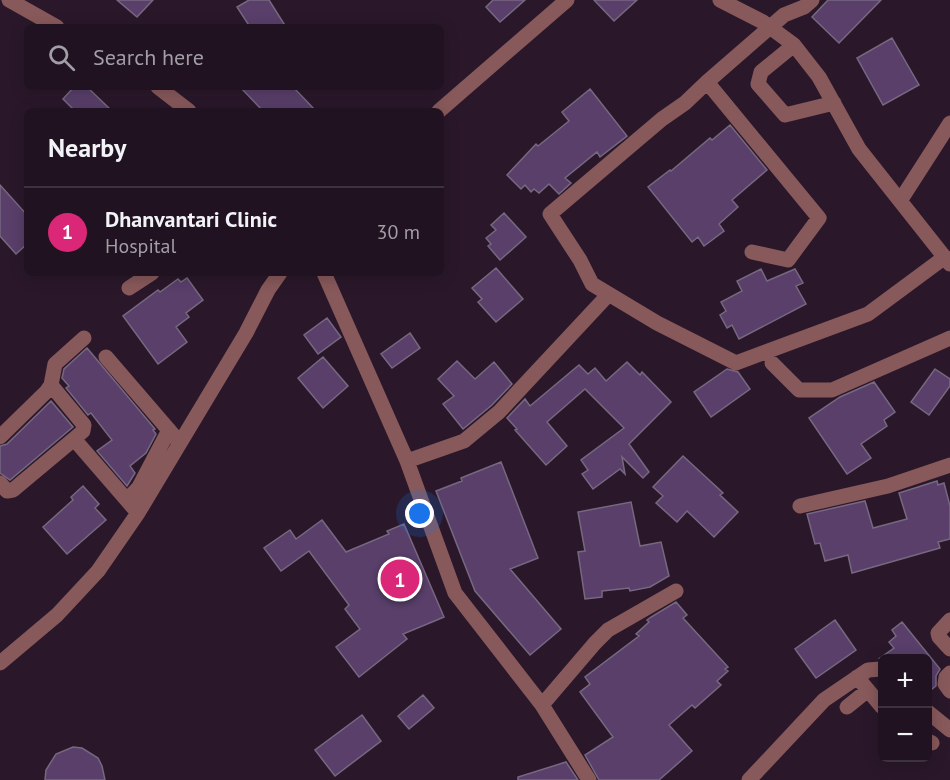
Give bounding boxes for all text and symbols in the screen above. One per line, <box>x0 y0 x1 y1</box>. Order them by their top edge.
search box <box>24 24 444 90</box>
icon: search <box>45 41 78 74</box>
text: Search here <box>93 43 204 71</box>
text: Nearby <box>48 131 126 164</box>
text: Dhanvantari Clinic <box>105 205 277 233</box>
text: 1 <box>62 219 73 245</box>
text: 30 m <box>377 219 420 245</box>
text: Hospital <box>105 233 176 259</box>
your location <box>405 499 434 528</box>
pin: 1 <box>380 556 420 602</box>
map controls <box>878 654 932 762</box>
button: + <box>878 654 932 708</box>
button: − <box>878 708 932 762</box>

